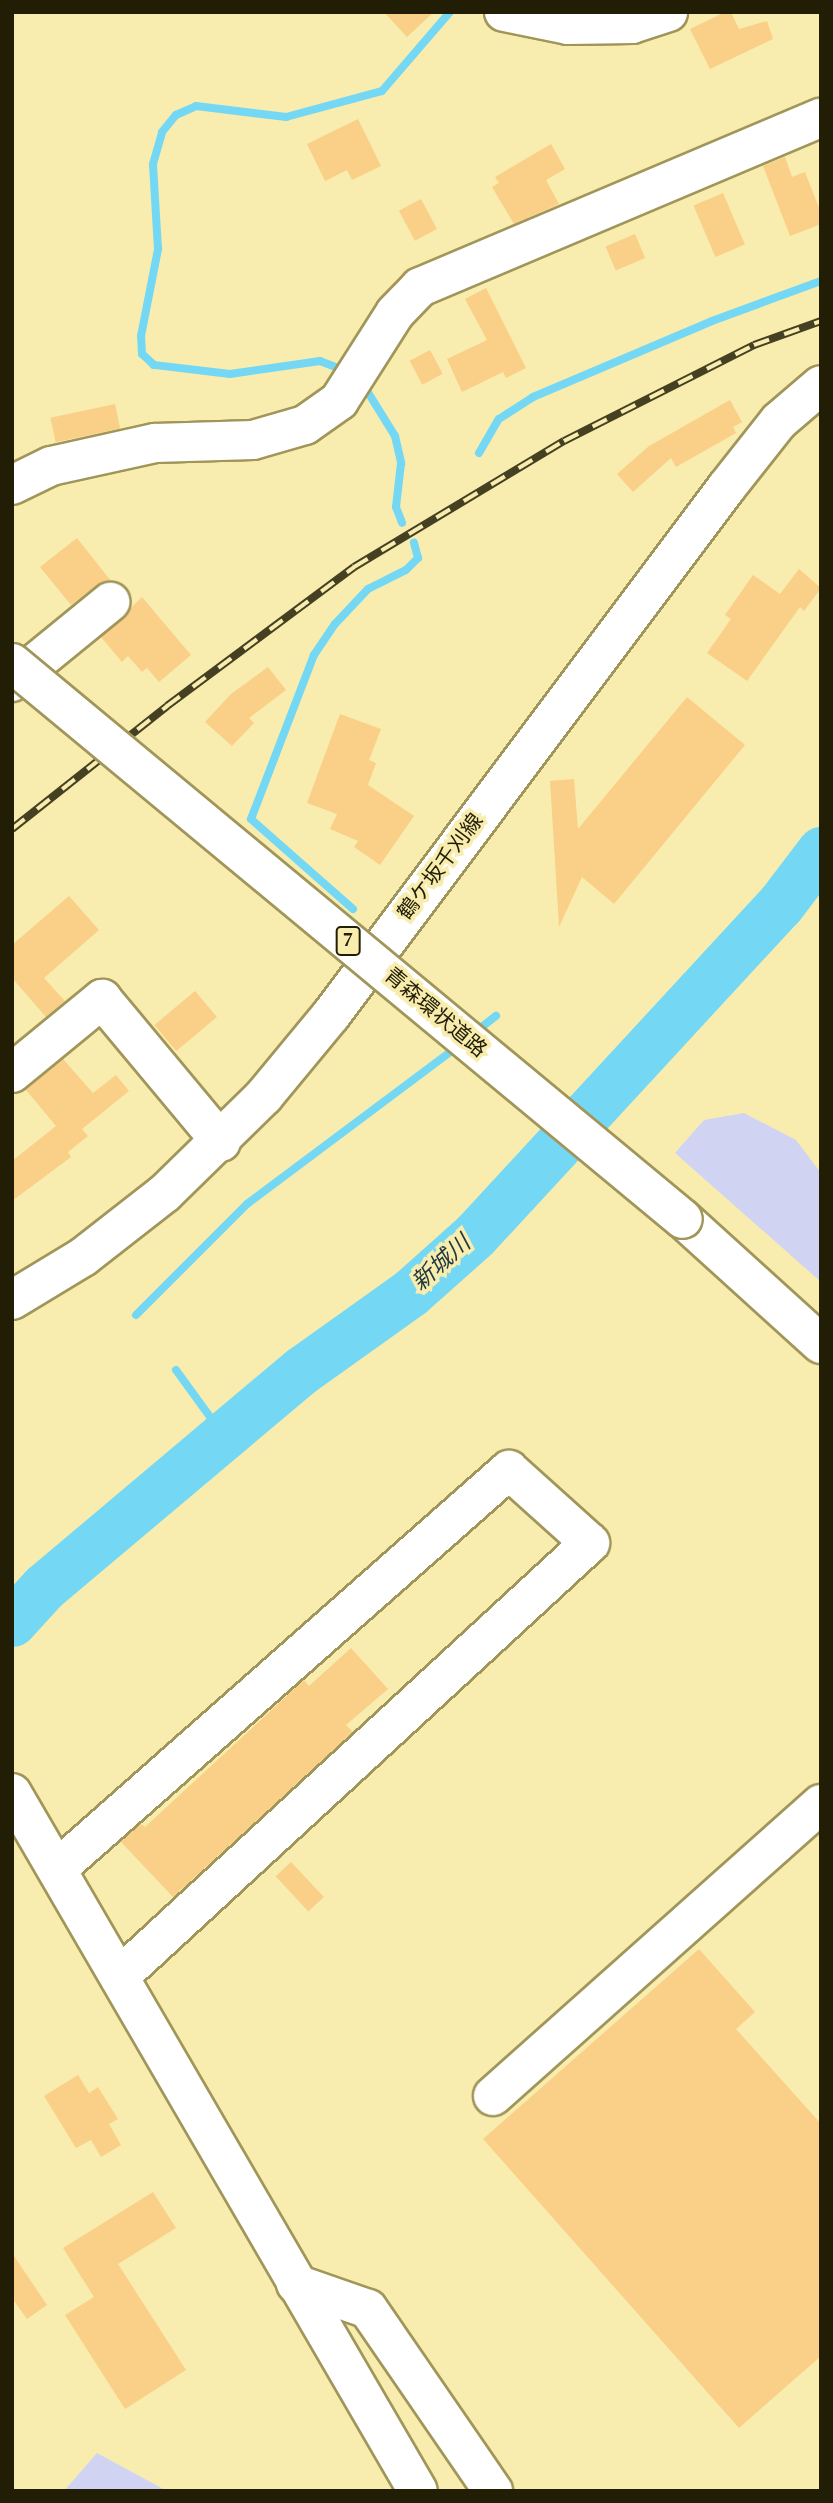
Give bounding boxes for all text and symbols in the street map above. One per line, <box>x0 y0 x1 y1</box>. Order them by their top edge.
street label: 鶴ケ坂千刈線 <box>393 809 489 925</box>
road number: 7 <box>334 925 362 956</box>
street label: 青森環状道路 <box>379 963 491 1063</box>
water label: 新城川 <box>407 1231 477 1297</box>

